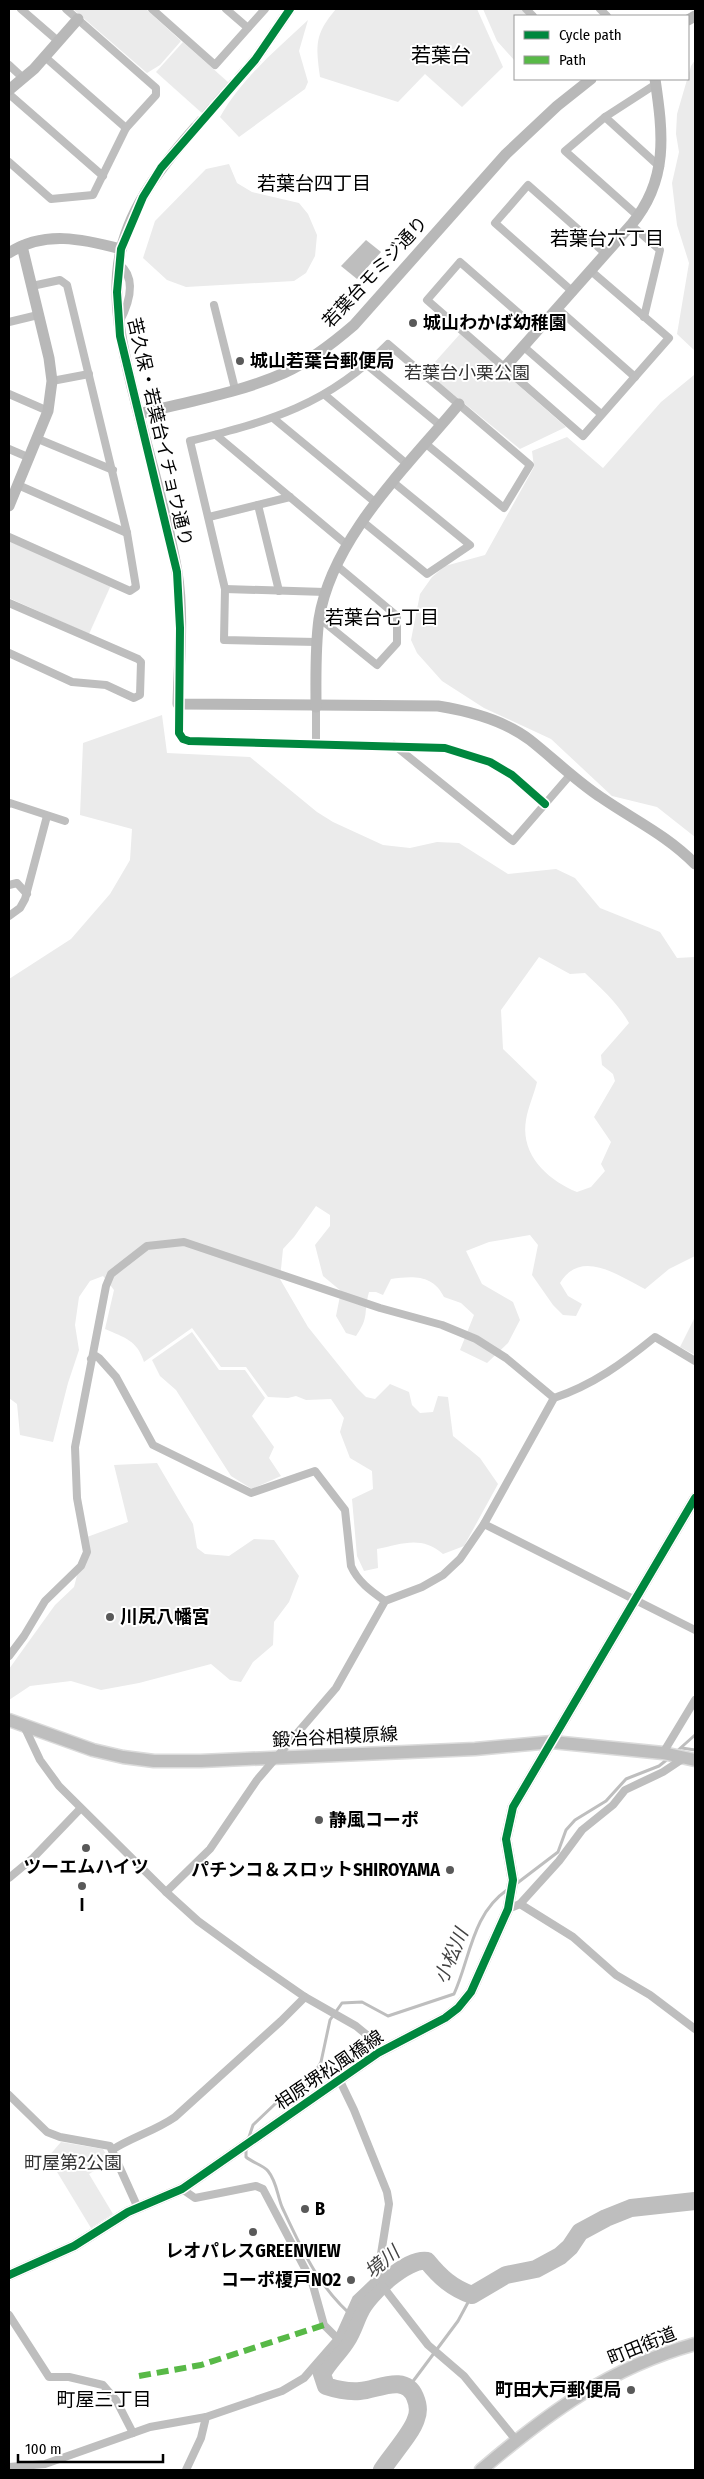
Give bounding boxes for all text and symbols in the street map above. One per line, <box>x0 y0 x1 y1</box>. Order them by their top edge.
legend <box>514 15 689 80</box>
text: Cycle path <box>559 26 622 44</box>
district label: 若葉台 <box>411 43 471 67</box>
text: Path <box>559 51 586 69</box>
district label: 若葉台四丁目 <box>257 172 371 195</box>
street label: 若葉台モミジ通り <box>318 212 432 332</box>
district label: 若葉台六丁目 <box>550 227 664 250</box>
place label: 城山わかば幼稚園 <box>423 312 567 334</box>
street label: 苦久保・若葉台イチョウ通り <box>123 316 197 548</box>
marker: 城山わかば幼稚園 <box>407 317 419 329</box>
place label: 城山若葉台郵便局 <box>250 350 394 372</box>
marker: 城山若葉台郵便局 <box>234 355 246 367</box>
park label: 若葉台小栗公園 <box>404 362 530 384</box>
district label: 若葉台七丁目 <box>325 606 439 629</box>
place label: 川尻八幡宮 <box>120 1606 210 1628</box>
marker: 川尻八幡宮 <box>104 1611 116 1623</box>
street label: 鍛冶谷相模原線 <box>272 1723 398 1751</box>
place label: 静風コーポ <box>329 1809 419 1831</box>
marker: 静風コーポ <box>313 1814 325 1826</box>
marker: ツーエムハイツ <box>80 1842 92 1854</box>
place label: ツーエムハイツ <box>23 1856 149 1878</box>
place label: パチンコ＆スロットSHIROYAMA <box>191 1859 440 1881</box>
marker: パチンコ＆スロットSHIROYAMA <box>444 1864 456 1876</box>
marker: Ⅰ <box>76 1880 88 1892</box>
place label: Ⅰ <box>73 1894 91 1916</box>
water label: 小松川 <box>429 1923 474 1987</box>
street label: 相原堺松風橋線 <box>271 2026 387 2114</box>
park label: 町屋第2公園 <box>24 2152 122 2174</box>
place label: B <box>315 2198 325 2220</box>
marker: B <box>299 2203 311 2215</box>
marker: レオパレスGREENVIEW <box>247 2226 259 2238</box>
place label: レオパレスGREENVIEW <box>165 2240 341 2262</box>
water label: 境川 <box>360 2240 405 2283</box>
place label: コーポ榎戸NO2 <box>221 2269 341 2291</box>
marker: コーポ榎戸NO2 <box>345 2274 357 2286</box>
street label: 町田街道 <box>605 2322 679 2370</box>
place label: 町田大戸郵便局 <box>495 2379 621 2401</box>
marker: 町田大戸郵便局 <box>625 2384 637 2396</box>
district label: 町屋三丁目 <box>56 2388 152 2411</box>
scale bar <box>18 2432 162 2464</box>
text: 100 m <box>25 2440 62 2458</box>

